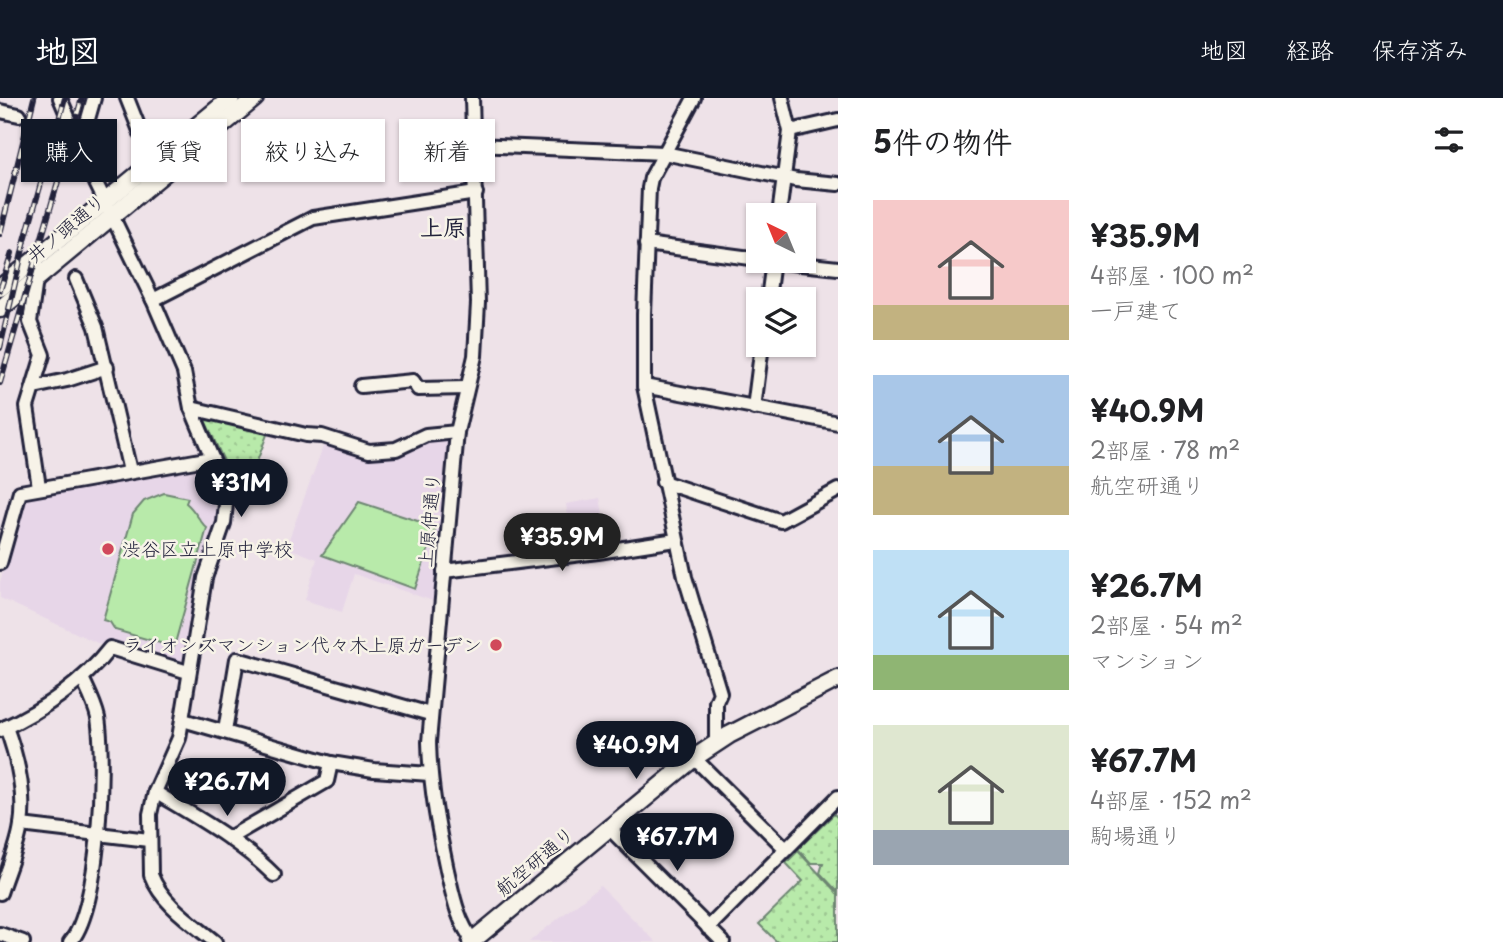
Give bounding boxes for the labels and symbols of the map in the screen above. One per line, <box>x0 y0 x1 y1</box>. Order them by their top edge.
street label: 井ノ頭通り <box>20 186 111 268</box>
north arrow <box>746 203 816 273</box>
district label: 上原 <box>420 209 466 244</box>
pin: ¥31M <box>200 460 282 519</box>
street label: 上原仲通り <box>410 471 446 568</box>
pin: ¥35.9M <box>505 514 619 573</box>
place label: 渋谷区立上原中学校 <box>122 534 293 562</box>
marker: 渋谷区立上原中学校 <box>100 541 116 557</box>
place label: ライオンズマンション代々木上原ガーデン <box>123 630 482 658</box>
marker: ライオンズマンション代々木上原ガーデン <box>488 637 504 653</box>
pin: ¥40.9M <box>579 722 693 781</box>
pin: ¥26.7M <box>170 758 284 818</box>
pin: ¥67.7M <box>620 814 734 873</box>
street label: 航空研通り <box>489 819 580 901</box>

